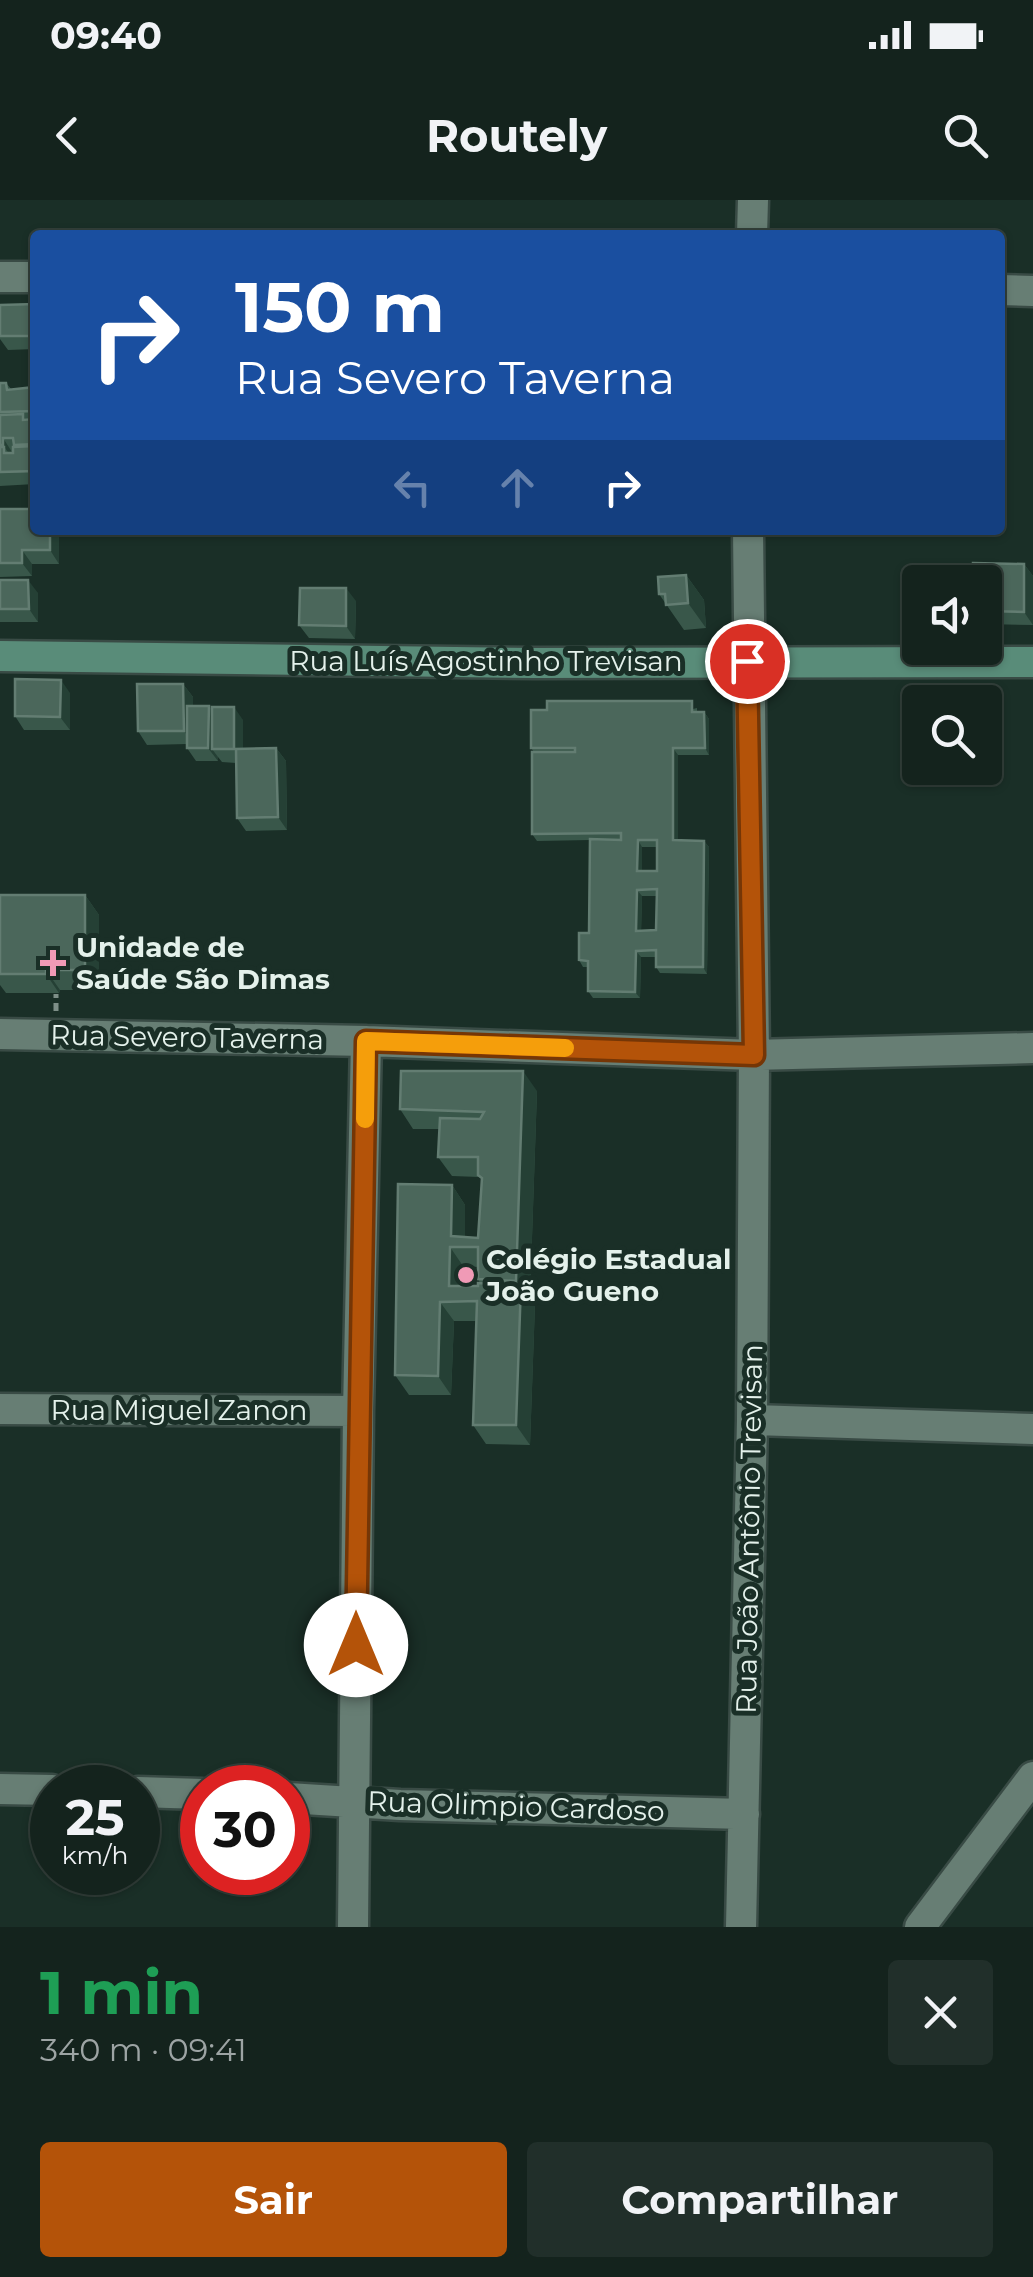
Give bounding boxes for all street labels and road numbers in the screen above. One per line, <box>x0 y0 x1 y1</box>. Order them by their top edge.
street label: Rua Luís Agostinho Trevisan <box>289 644 683 678</box>
street label: Rua Severo Taverna <box>50 1018 324 1056</box>
street label: Rua João Antônio Trevisan <box>729 1344 769 1714</box>
street label: Rua Miguel Zanon <box>50 1393 308 1427</box>
street label: Rua Olimpio Cardoso <box>367 1784 665 1828</box>

